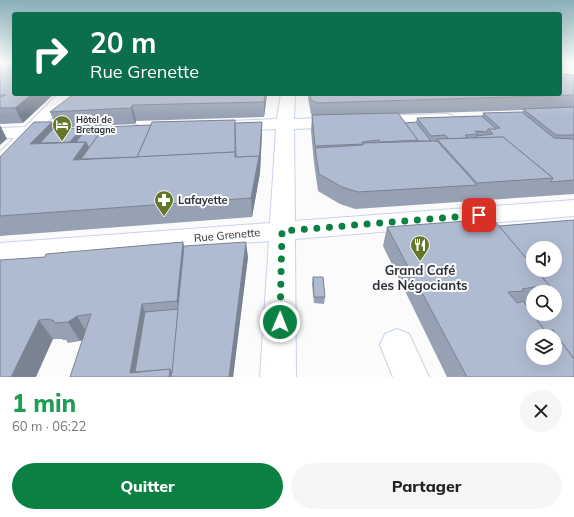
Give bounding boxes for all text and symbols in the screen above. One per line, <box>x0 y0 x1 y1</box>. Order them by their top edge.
text: 20 m <box>90 25 156 60</box>
icon: right <box>24 28 76 80</box>
text: Rue Grenette <box>90 60 199 83</box>
hotel icon: Hôtel de Bretagne <box>51 114 73 142</box>
place label: Hôtel de Bretagne <box>76 114 116 135</box>
pharmacy icon: Lafayette <box>153 189 175 217</box>
place label: Lafayette <box>178 193 228 207</box>
pin <box>462 198 496 232</box>
icon: arrive <box>468 204 490 226</box>
street label: Rue Grenette <box>193 225 261 245</box>
restaurant icon: Grand Café des Négociants <box>409 234 431 262</box>
map controls <box>526 241 562 365</box>
button: sound <box>526 241 562 277</box>
place label: Grand Café des Négociants <box>372 262 468 293</box>
button: search <box>526 285 562 321</box>
position arrow <box>259 301 301 343</box>
button: layers <box>526 329 562 365</box>
text: 1 min <box>12 388 76 418</box>
button: close <box>520 390 562 432</box>
text: 60 m · 06:22 <box>12 418 86 434</box>
button: Quitter <box>12 463 283 509</box>
button: Partager <box>291 463 562 509</box>

